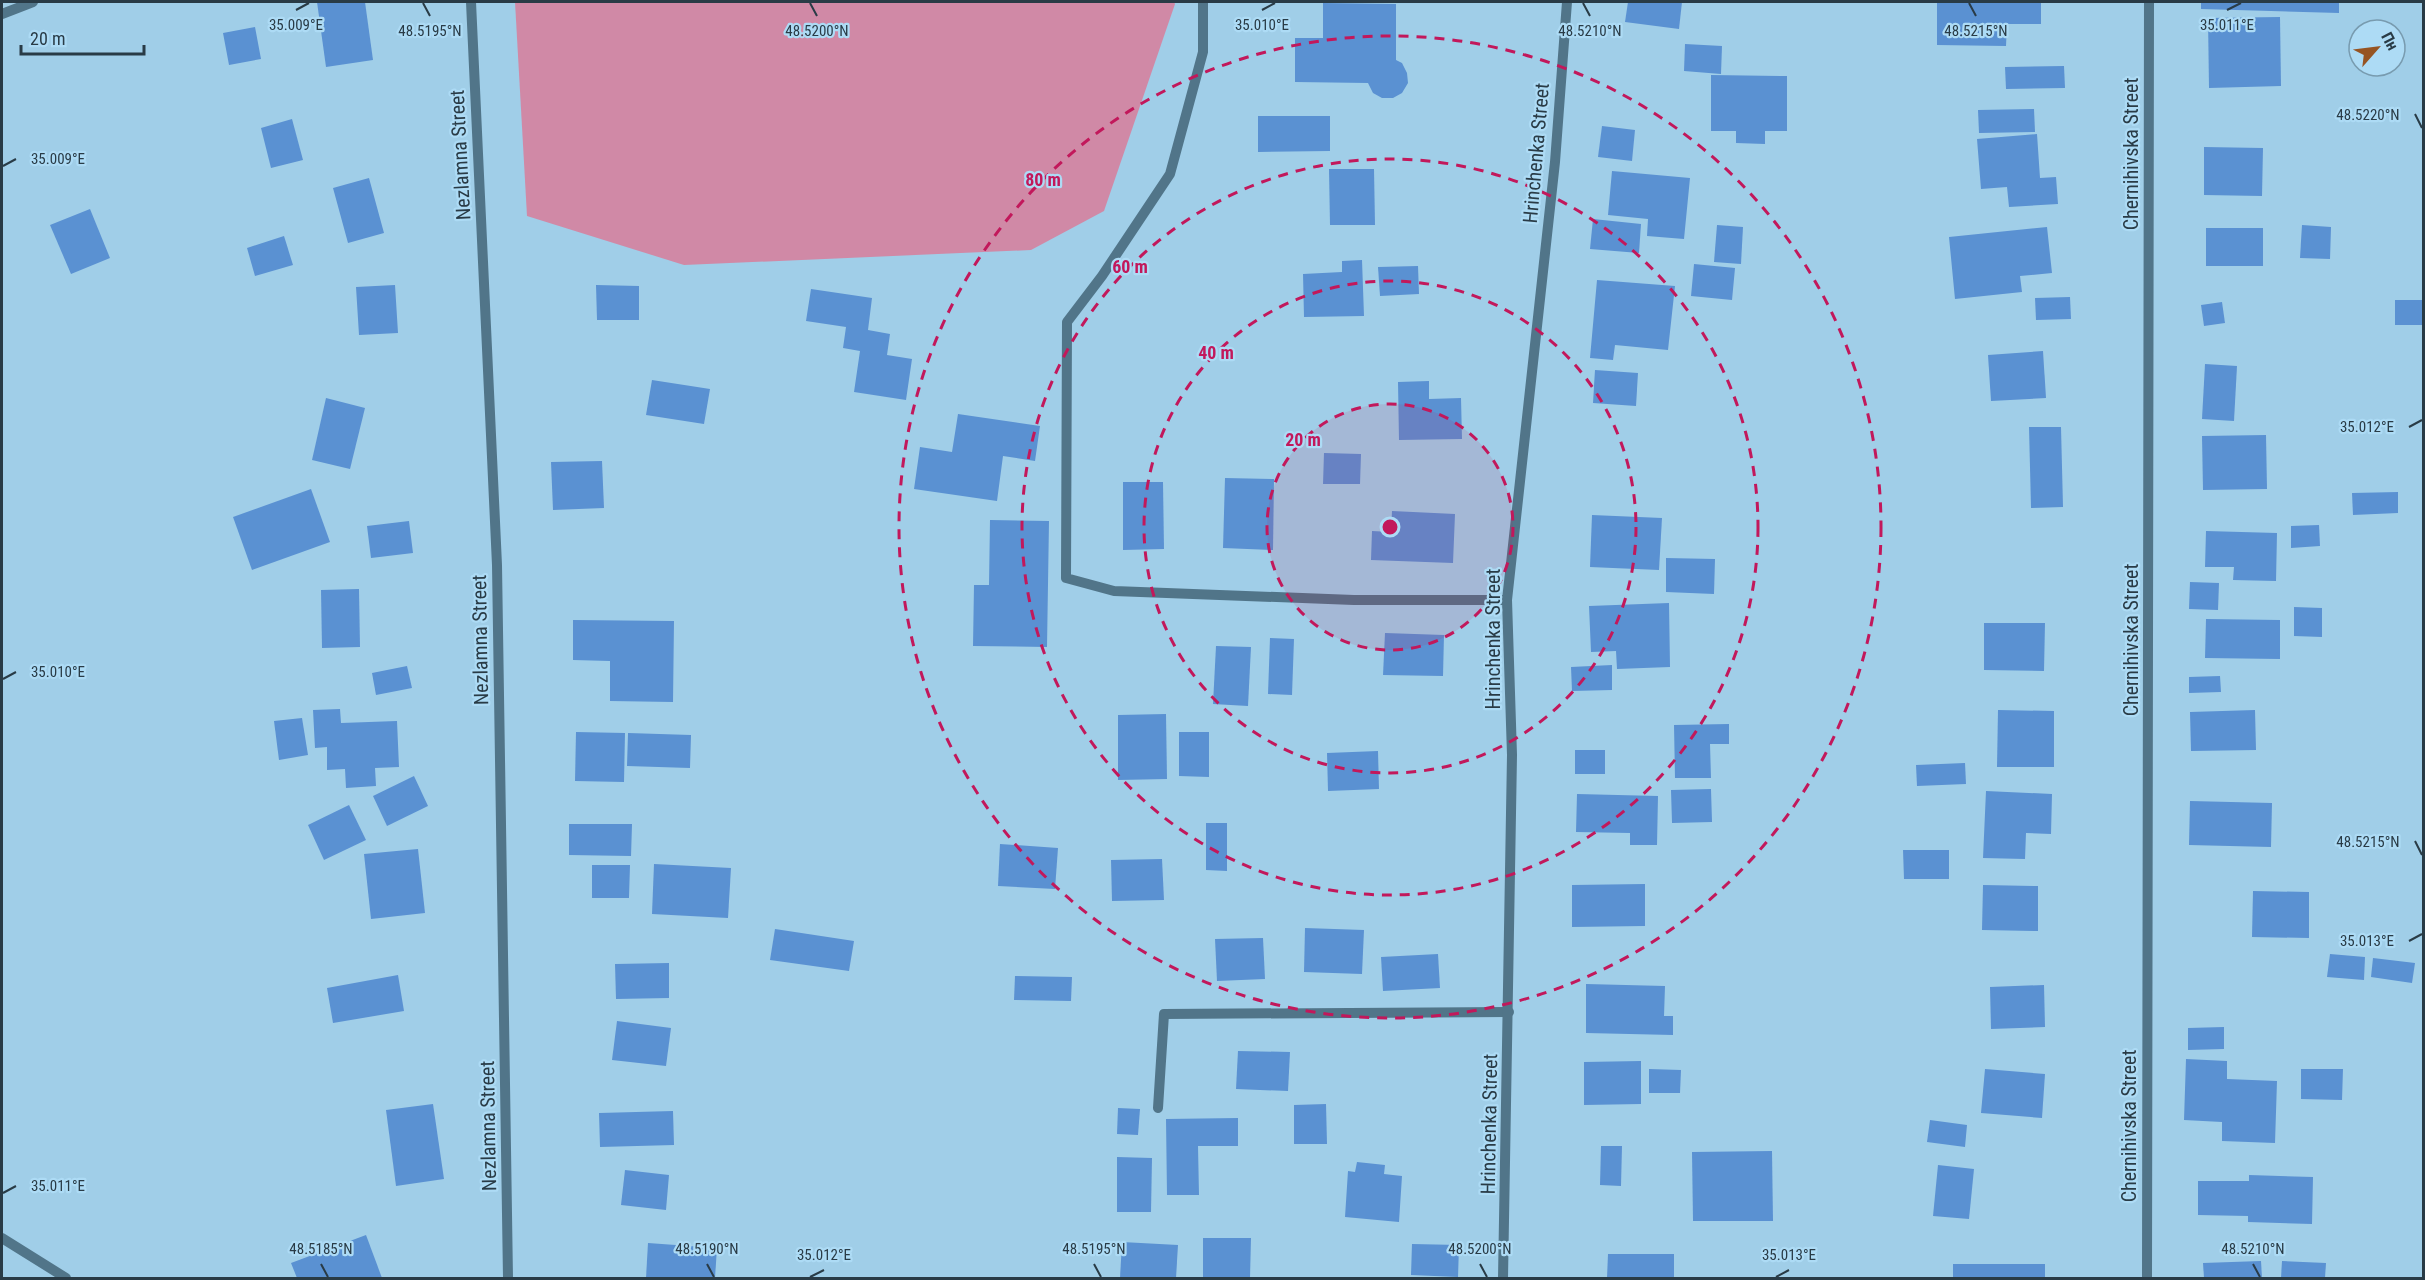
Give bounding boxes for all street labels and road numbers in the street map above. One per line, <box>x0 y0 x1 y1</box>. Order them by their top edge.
street label: Chernihivska Street <box>2119 78 2143 230</box>
street label: Hrinchenka Street <box>1518 82 1554 224</box>
street label: Nezlamna Street <box>445 89 475 221</box>
street label: Chernihivska Street <box>2119 564 2143 716</box>
street label: Hrinchenka Street <box>1481 569 1505 709</box>
street label: Nezlamna Street <box>467 574 493 705</box>
street label: Chernihivska Street <box>2117 1050 2141 1202</box>
street label: Hrinchenka Street <box>1476 1053 1502 1195</box>
street label: Nezlamna Street <box>475 1060 501 1191</box>

